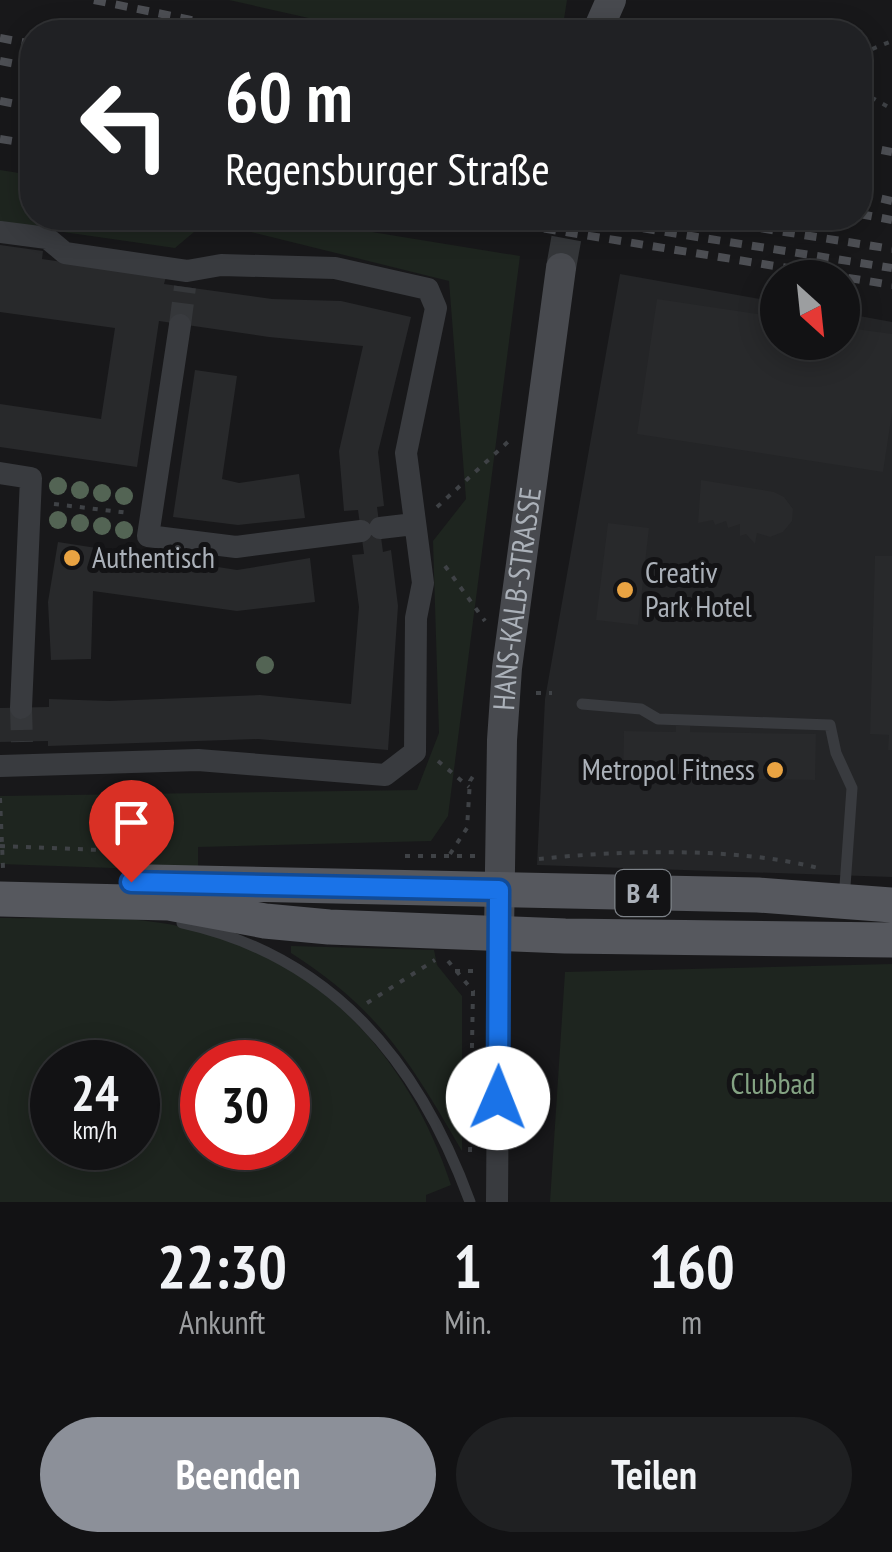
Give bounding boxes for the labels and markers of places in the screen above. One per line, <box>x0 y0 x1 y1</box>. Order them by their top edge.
place label: Authentisch <box>92 537 215 576</box>
marker: Authentisch <box>61 547 83 569</box>
place label: Creativ Park Hotel <box>645 552 752 625</box>
marker: Creativ Park Hotel <box>614 579 636 601</box>
place label: Metropol Fitness <box>582 749 755 788</box>
marker: Metropol Fitness <box>764 759 786 781</box>
pin <box>89 780 174 883</box>

